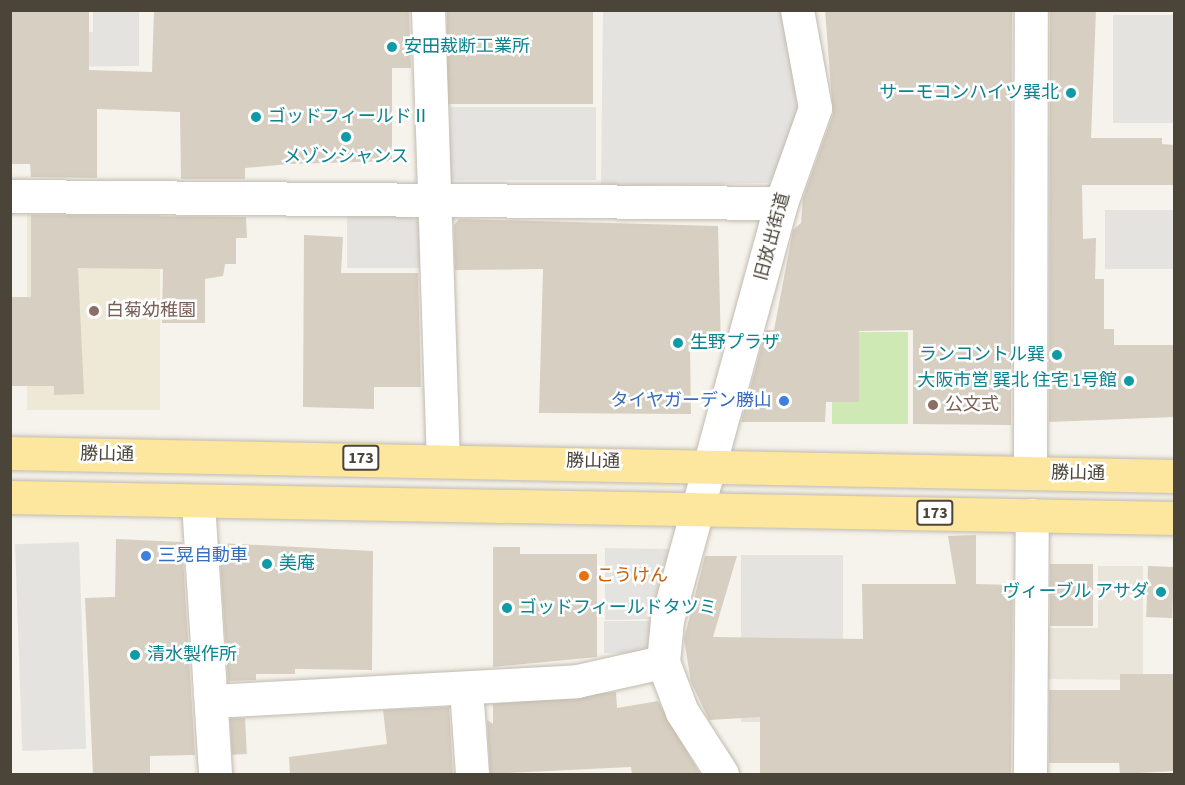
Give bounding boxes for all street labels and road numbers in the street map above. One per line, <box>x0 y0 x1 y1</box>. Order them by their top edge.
street label: 旧放出街道 <box>751 191 795 283</box>
street label: 勝山通 <box>80 444 134 466</box>
road number: 173 <box>342 445 380 471</box>
street label: 勝山通 <box>566 451 620 473</box>
street label: 勝山通 <box>1051 463 1105 485</box>
road number: 173 <box>916 500 954 526</box>

